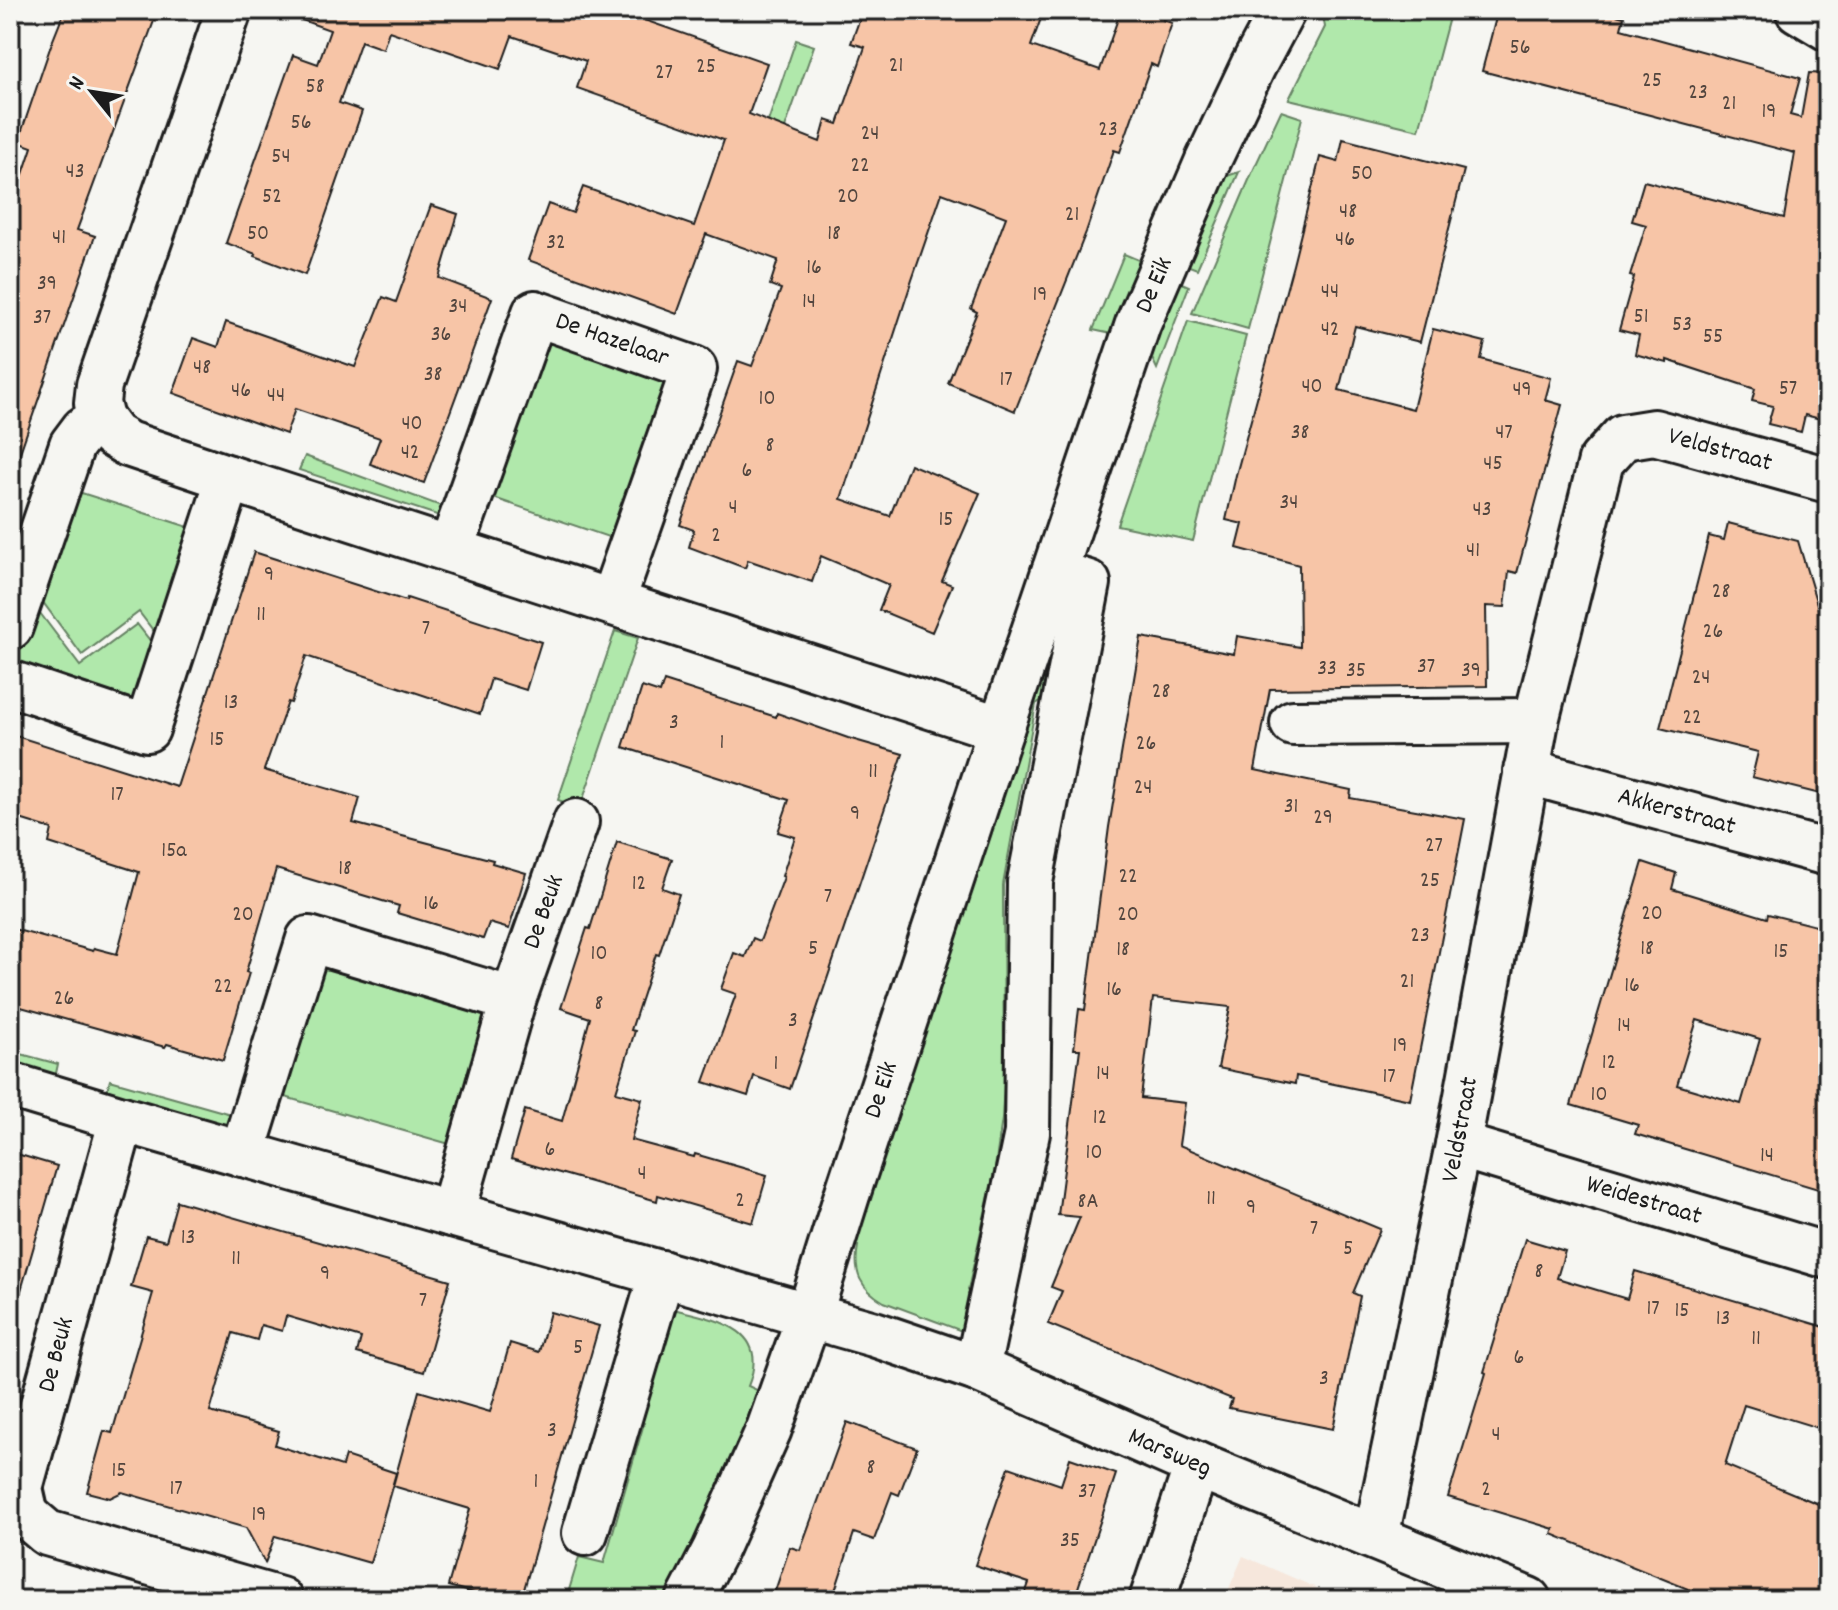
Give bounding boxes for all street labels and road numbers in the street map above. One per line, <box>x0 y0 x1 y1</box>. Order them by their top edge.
street label: De Eik <box>1126 251 1183 319</box>
street label: De Hazelaar <box>550 303 674 377</box>
street label: Veldstraat <box>1664 418 1777 482</box>
street label: Akkerstraat <box>1613 778 1740 846</box>
street label: De Beuk <box>514 870 574 954</box>
street label: De Eik <box>855 1057 908 1124</box>
street label: Veldstraat <box>1432 1074 1489 1186</box>
street label: Weidestraat <box>1581 1166 1707 1236</box>
street label: De Beuk <box>29 1313 85 1397</box>
street label: Marsweg <box>1122 1419 1217 1487</box>

